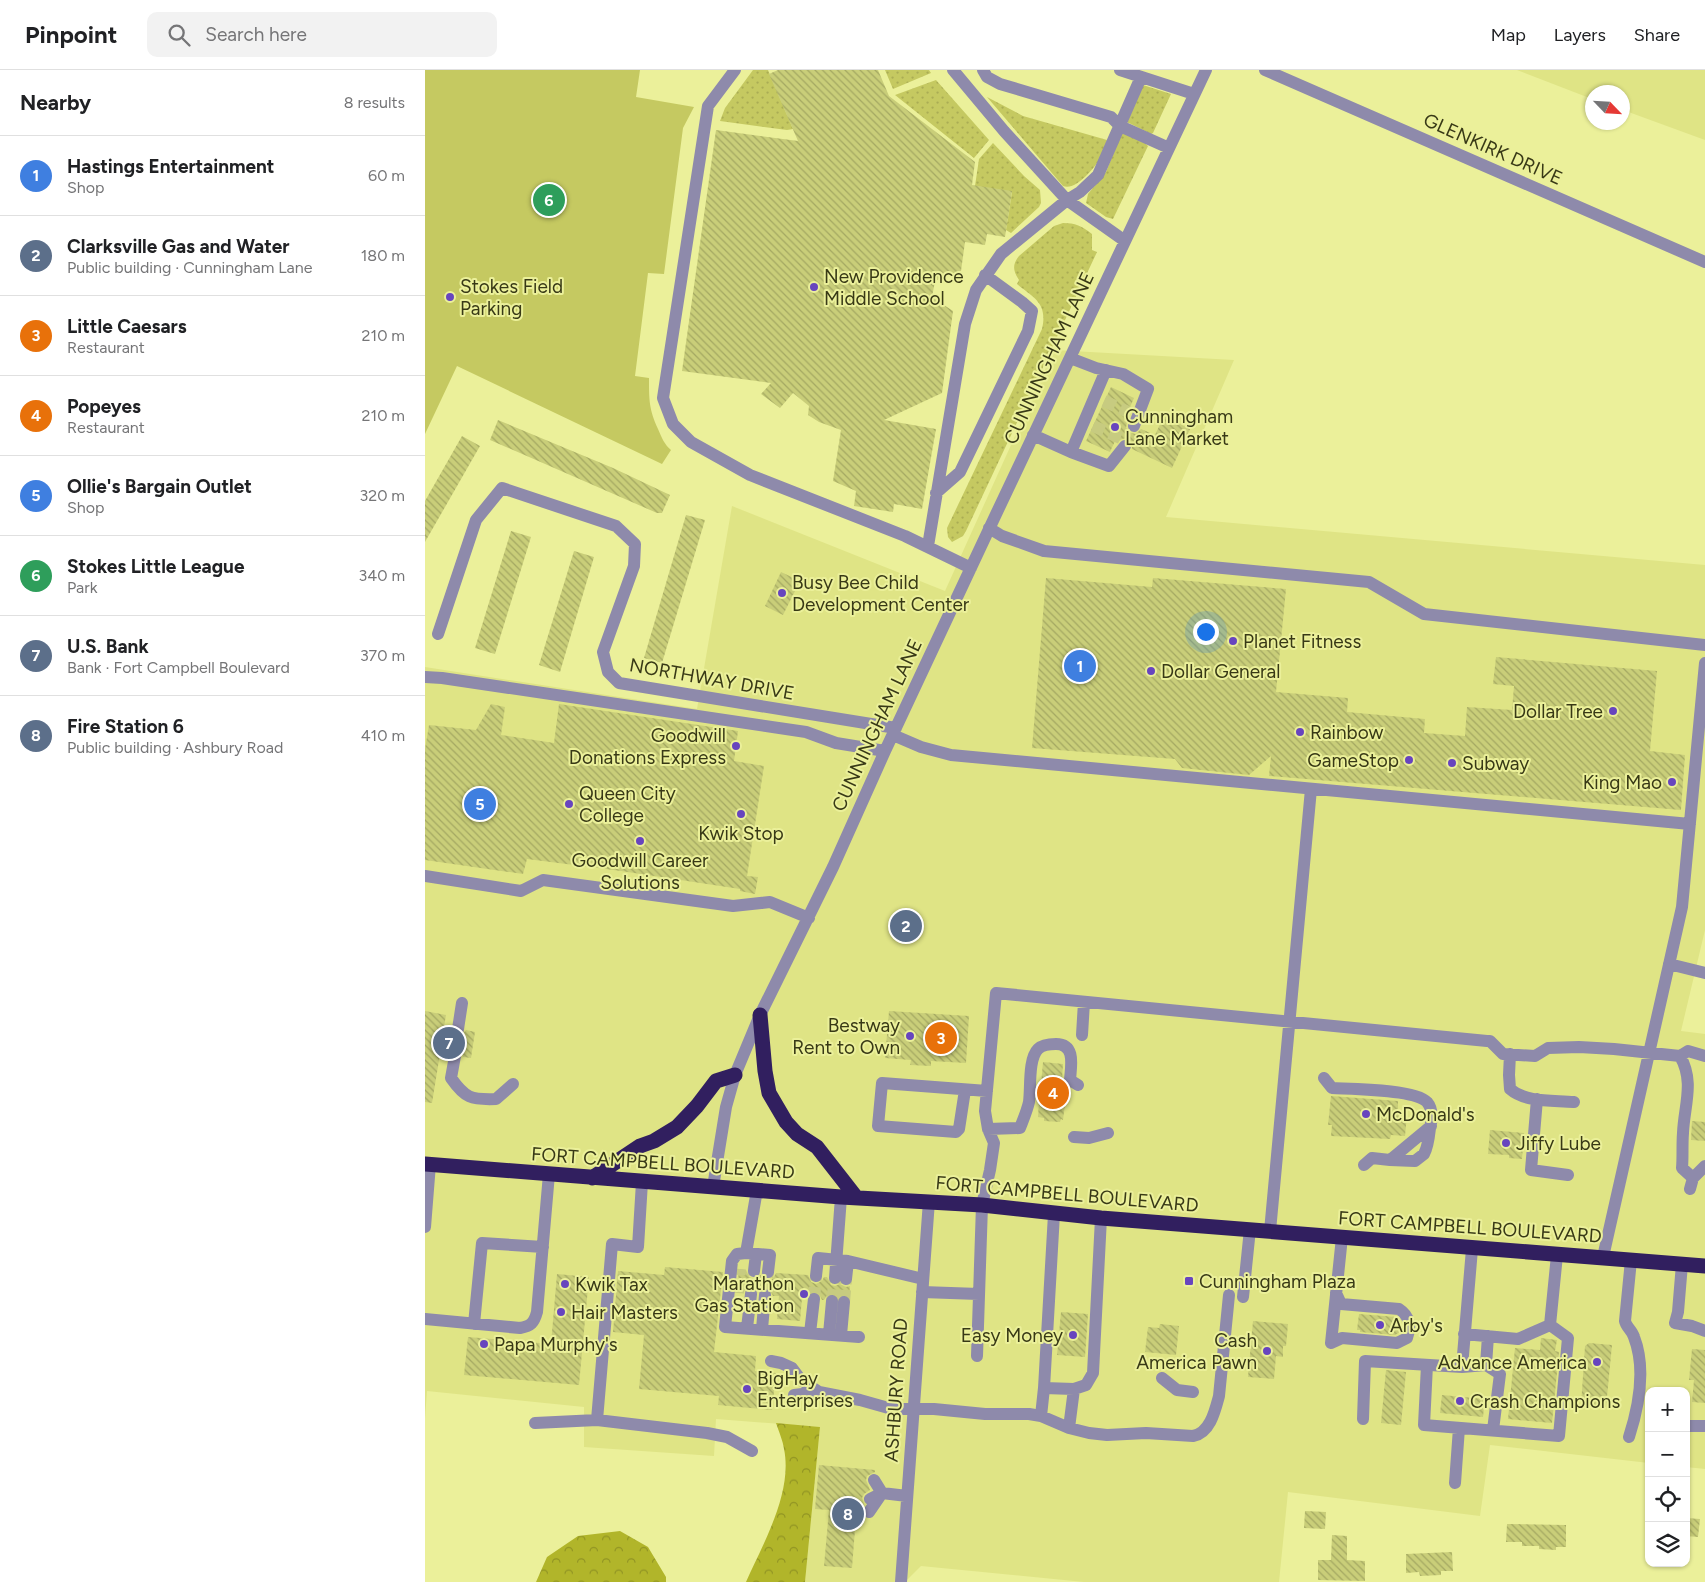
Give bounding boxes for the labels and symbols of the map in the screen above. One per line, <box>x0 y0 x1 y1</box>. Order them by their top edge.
north arrow <box>1585 85 1630 130</box>
street label: GLENKIRK DRIVE <box>1420 108 1566 190</box>
pin: 6 <box>533 181 565 219</box>
place label: New Providence Middle School <box>824 265 964 310</box>
street label: CUNNINGHAM LANE <box>999 268 1099 448</box>
place label: Stokes Field Parking <box>460 275 563 320</box>
marker: New Providence Middle School <box>808 281 820 293</box>
marker: Stokes Field Parking <box>444 291 456 303</box>
place label: Cunningham Lane Market <box>1125 405 1233 450</box>
marker: Cunningham Lane Market <box>1109 421 1121 433</box>
place label: Busy Bee Child Development Center <box>792 571 970 616</box>
marker: Busy Bee Child Development Center <box>776 587 788 599</box>
your location <box>1193 619 1219 645</box>
place label: Planet Fitness <box>1243 630 1361 653</box>
street label: CUNNINGHAM LANE <box>827 635 927 815</box>
marker: Planet Fitness <box>1227 635 1239 647</box>
pin: 1 <box>1064 647 1096 685</box>
street label: NORTHWAY DRIVE <box>628 653 796 705</box>
place label: Dollar General <box>1161 660 1280 683</box>
marker: Dollar General <box>1145 665 1157 677</box>
place label: Dollar Tree <box>1513 700 1603 723</box>
marker: Dollar Tree <box>1607 705 1619 717</box>
place label: Rainbow <box>1310 721 1383 744</box>
place label: Goodwill Donations Express <box>569 724 726 769</box>
marker: Rainbow <box>1294 726 1306 738</box>
marker: Goodwill Donations Express <box>730 740 742 752</box>
place label: GameStop <box>1307 749 1399 772</box>
place label: Subway <box>1462 752 1529 775</box>
marker: GameStop <box>1403 754 1415 766</box>
marker: Subway <box>1446 757 1458 769</box>
place label: King Mao <box>1583 771 1662 794</box>
marker: King Mao <box>1666 776 1678 788</box>
place label: Queen City College <box>579 782 676 827</box>
pin: 5 <box>464 785 496 823</box>
marker: Queen City College <box>563 798 575 810</box>
marker: Kwik Stop <box>735 808 747 820</box>
place label: Kwik Stop <box>698 822 784 845</box>
marker: Goodwill Career Solutions <box>634 835 646 847</box>
place label: Goodwill Career Solutions <box>572 849 709 894</box>
pin: 2 <box>890 907 922 945</box>
place label: Bestway Rent to Own <box>792 1014 900 1059</box>
pin: 3 <box>925 1019 957 1057</box>
pin: 7 <box>433 1024 465 1062</box>
marker: Bestway Rent to Own <box>904 1030 916 1042</box>
pin: 4 <box>1037 1074 1069 1112</box>
place label: McDonald's <box>1376 1103 1475 1126</box>
marker: McDonald's <box>1360 1108 1372 1120</box>
place label: Jiffy Lube <box>1516 1132 1601 1155</box>
marker: Jiffy Lube <box>1500 1137 1512 1149</box>
street label: FORT CAMPBELL BOULEVARD <box>530 1142 796 1184</box>
street label: FORT CAMPBELL BOULEVARD <box>934 1171 1200 1217</box>
street label: FORT CAMPBELL BOULEVARD <box>1337 1206 1603 1248</box>
place label: Cunningham Plaza <box>1199 1270 1356 1293</box>
place label: Marathon Gas Station <box>695 1272 794 1317</box>
place label: Kwik Tax <box>575 1273 648 1296</box>
marker: Cunningham Plaza <box>1183 1275 1195 1287</box>
marker: Kwik Tax <box>559 1278 571 1290</box>
marker: Marathon Gas Station <box>798 1288 810 1300</box>
place label: Hair Masters <box>571 1301 678 1324</box>
marker: Hair Masters <box>555 1306 567 1318</box>
place label: Arby's <box>1390 1314 1443 1337</box>
street label: ASHBURY ROAD <box>879 1317 913 1463</box>
marker: Arby's <box>1374 1319 1386 1331</box>
place label: Easy Money <box>961 1324 1063 1347</box>
marker: Easy Money <box>1067 1329 1079 1341</box>
place label: Cash America Pawn <box>1136 1329 1257 1374</box>
place label: Papa Murphy's <box>494 1333 618 1356</box>
marker: Papa Murphy's <box>478 1338 490 1350</box>
marker: Cash America Pawn <box>1261 1345 1273 1357</box>
place label: Advance America <box>1438 1351 1587 1374</box>
marker: Advance America <box>1591 1356 1603 1368</box>
place label: BigHay Enterprises <box>757 1367 853 1412</box>
marker: BigHay Enterprises <box>741 1383 753 1395</box>
place label: Crash Champions <box>1470 1390 1620 1413</box>
marker: Crash Champions <box>1454 1395 1466 1407</box>
pin: 8 <box>832 1495 864 1533</box>

